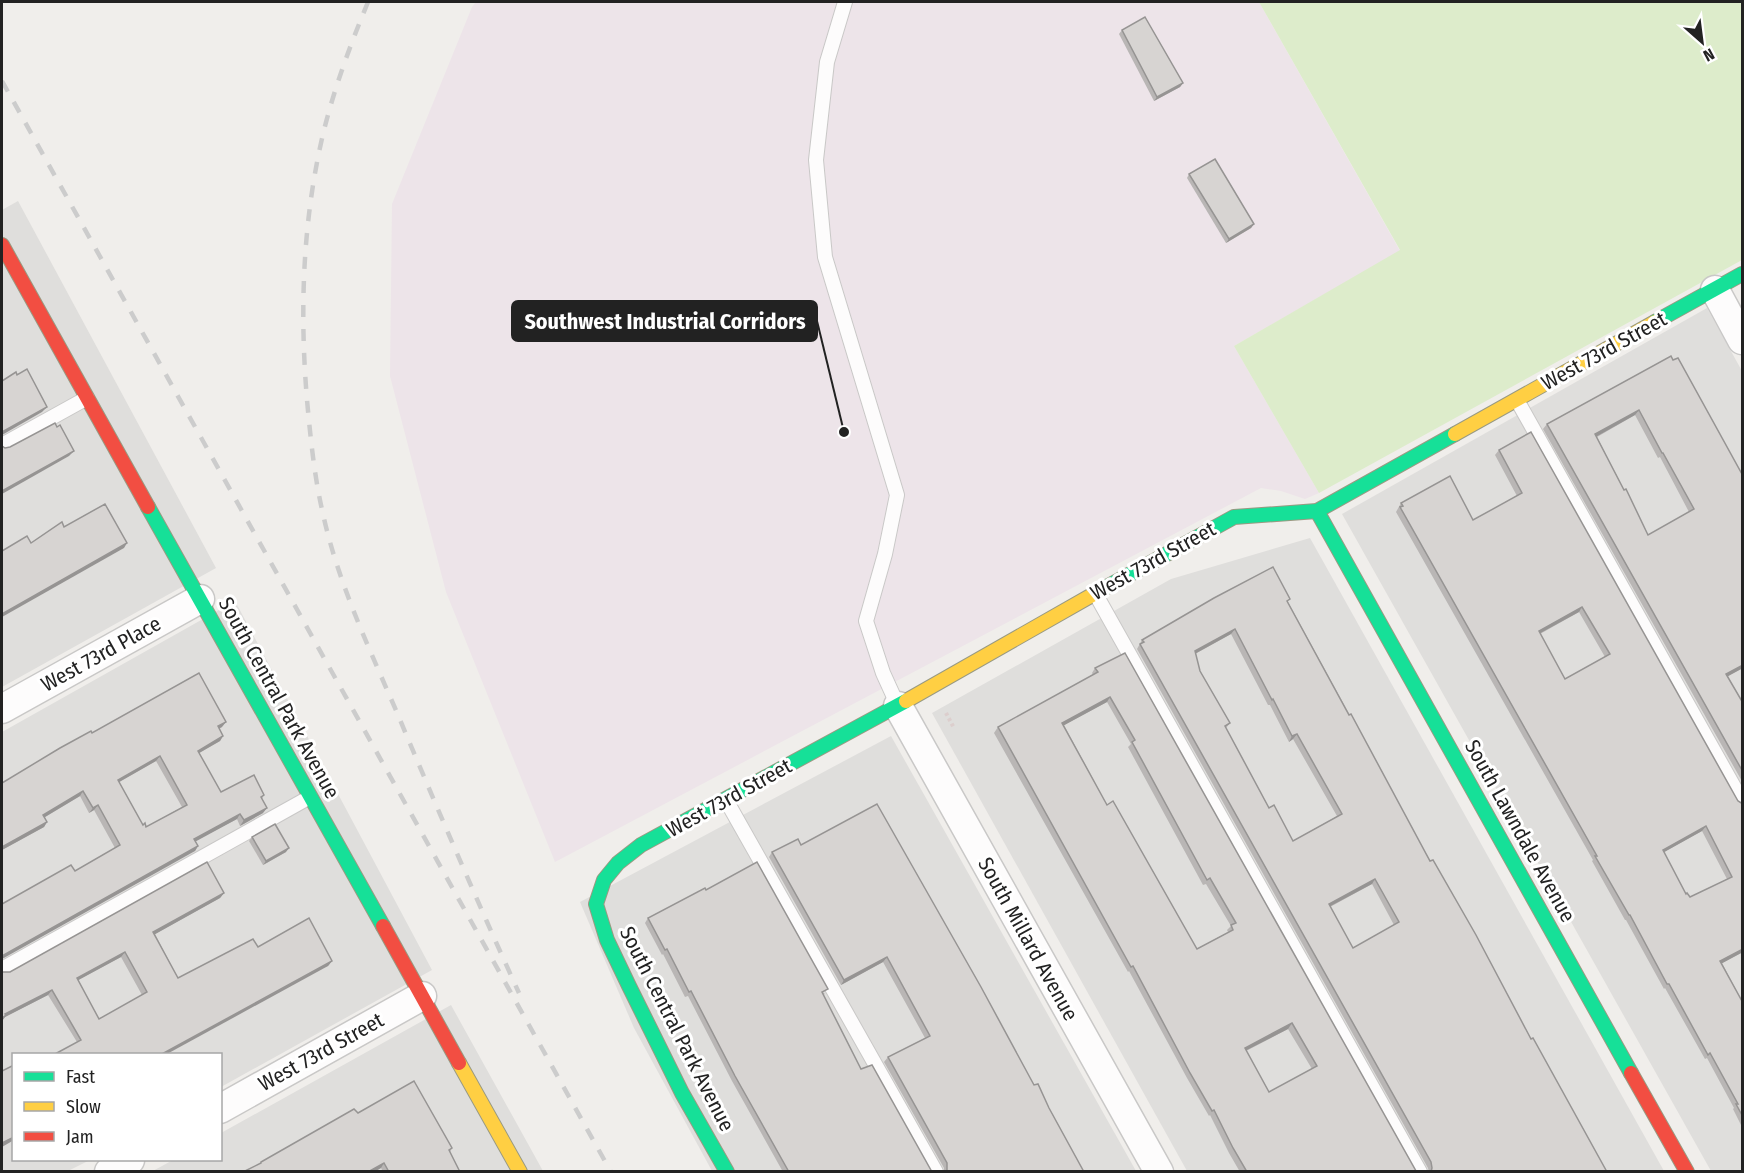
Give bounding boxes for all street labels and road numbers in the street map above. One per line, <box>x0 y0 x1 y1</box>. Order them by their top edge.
street label: West 73rd Street <box>1537 306 1671 396</box>
street label: West 73rd Street <box>1086 516 1220 606</box>
street label: South Central Park Avenue <box>213 593 345 803</box>
street label: West 73rd Place <box>37 610 165 698</box>
street label: South Lawndale Avenue <box>1459 735 1581 927</box>
street label: West 73rd Street <box>662 753 796 843</box>
street label: South Millard Avenue <box>972 853 1084 1025</box>
street label: South Central Park Avenue <box>614 922 740 1136</box>
street label: West 73rd Street <box>254 1007 388 1097</box>

